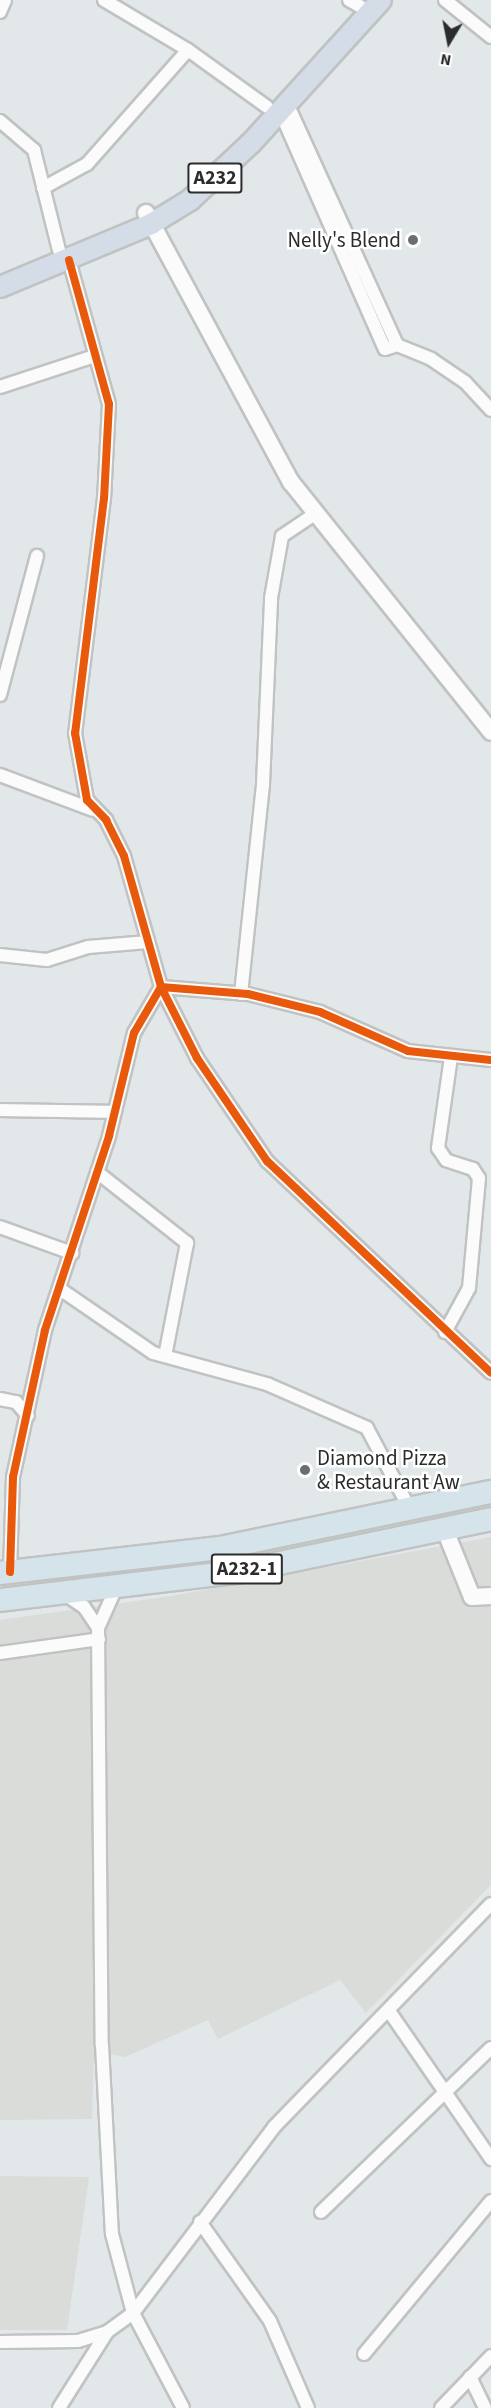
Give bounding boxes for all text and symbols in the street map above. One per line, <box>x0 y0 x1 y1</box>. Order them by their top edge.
north arrow <box>419 12 479 72</box>
text: N <box>439 48 453 71</box>
road number: A232 <box>186 161 244 195</box>
place label: Nelly's Blend <box>287 227 401 253</box>
marker: Nelly's Blend <box>406 233 420 247</box>
place label: Diamond Pizza & Restaurant Aw <box>317 1445 460 1495</box>
marker: Diamond Pizza & Restaurant Aw <box>298 1463 312 1477</box>
road number: A232-1 <box>210 1552 284 1586</box>

